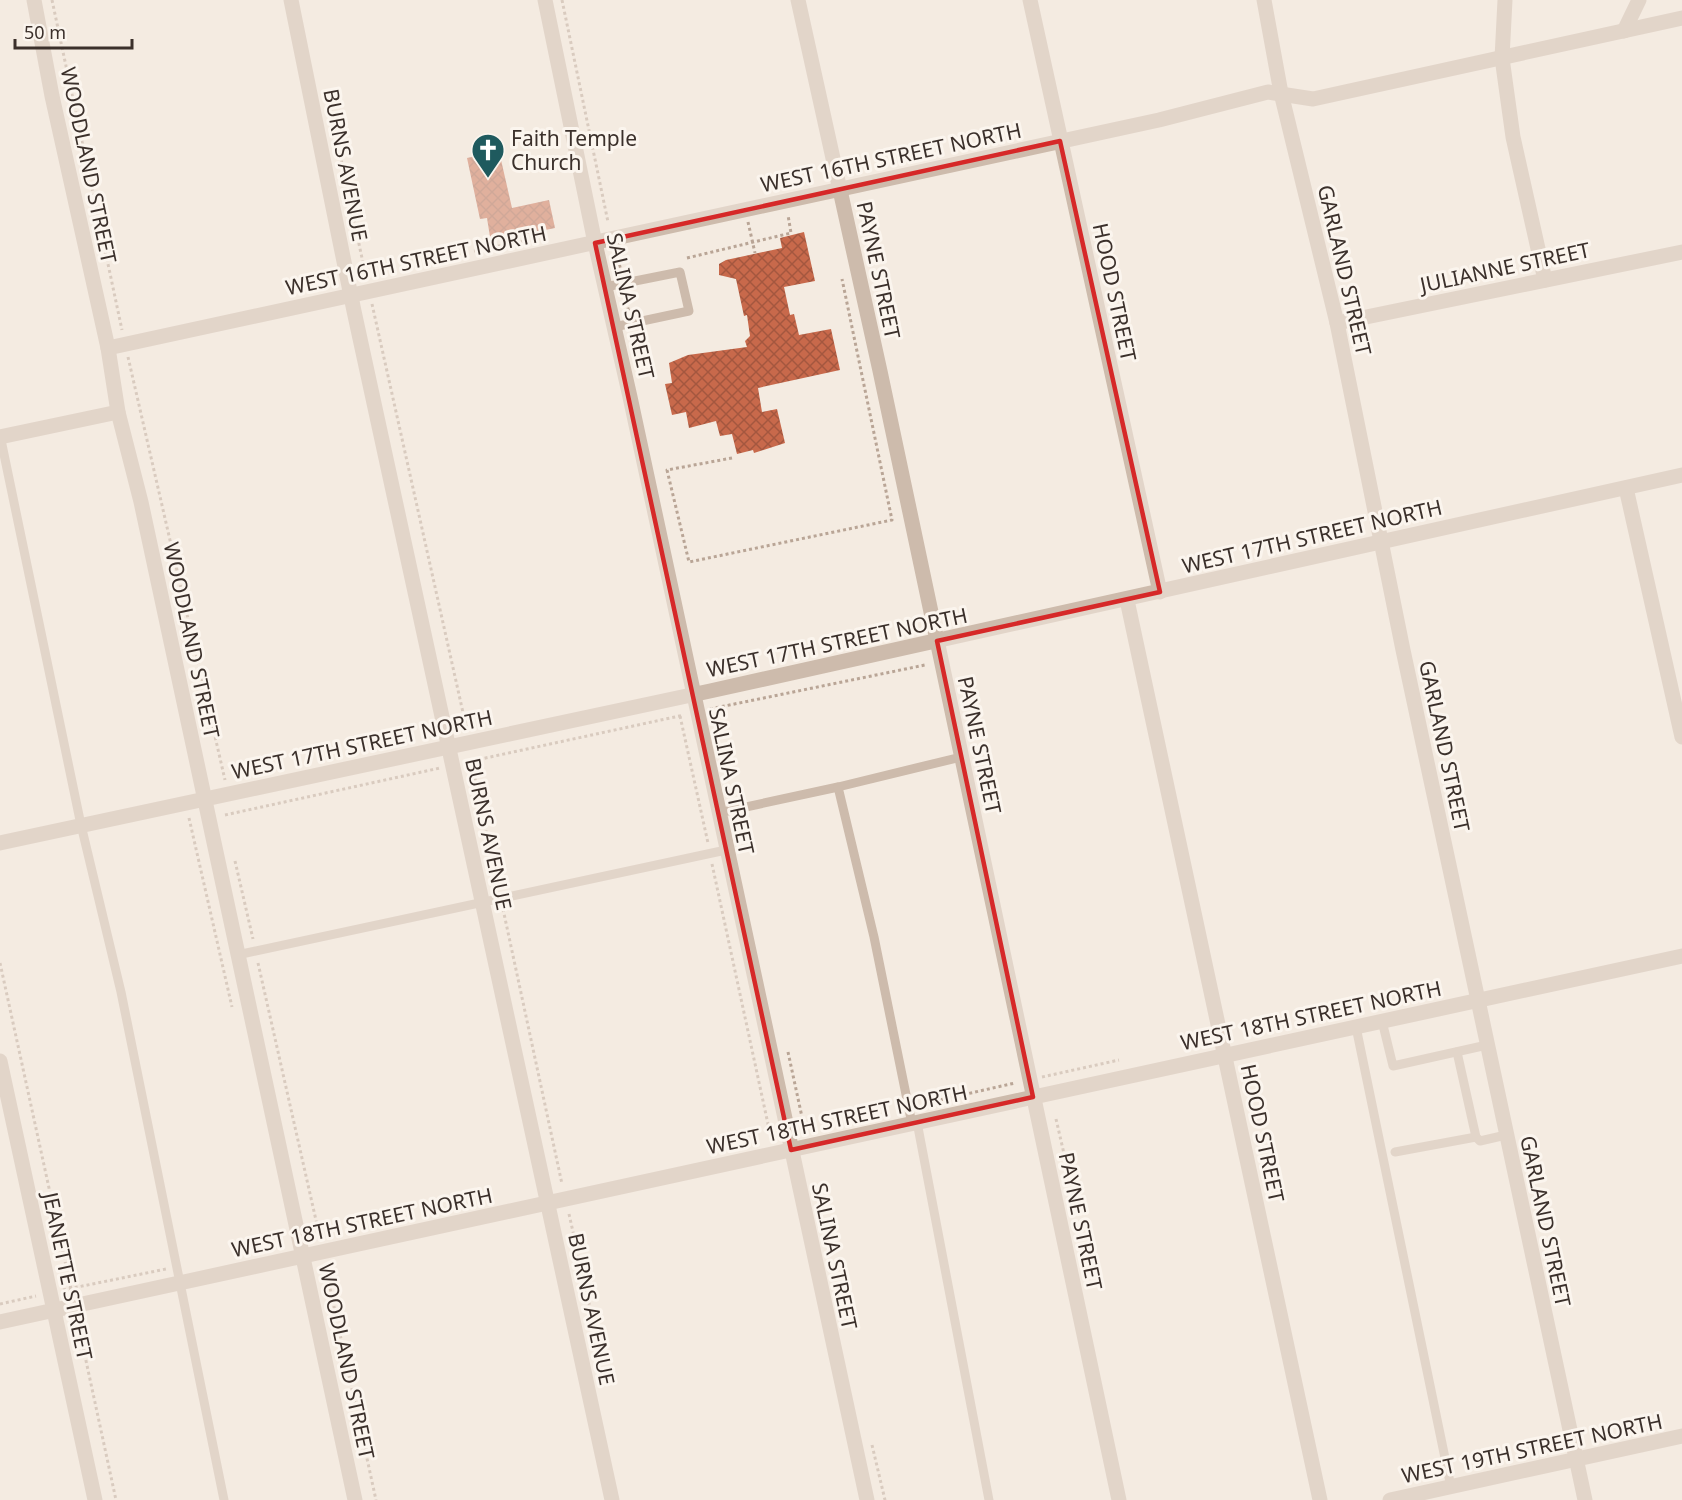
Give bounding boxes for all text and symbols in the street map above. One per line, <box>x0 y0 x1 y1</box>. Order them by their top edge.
scale bar <box>15 12 132 50</box>
text: 50 m <box>24 20 66 44</box>
street label: WOODLAND STREET <box>55 64 124 266</box>
street label: BURNS AVENUE <box>317 86 375 244</box>
street label: WEST 16TH STREET NORTH <box>758 116 1024 198</box>
place label: Faith Temple Church <box>511 124 637 176</box>
church icon: Faith Temple Church <box>470 132 506 179</box>
street label: GARLAND STREET <box>1312 182 1378 358</box>
street label: PAYNE STREET <box>851 199 907 342</box>
street label: WEST 16TH STREET NORTH <box>283 219 549 301</box>
street label: HOOD STREET <box>1087 220 1143 364</box>
street label: SALINA STREET <box>601 230 661 382</box>
street label: JULIANNE STREET <box>1416 235 1593 299</box>
street label: WEST 17TH STREET NORTH <box>1179 492 1445 580</box>
street label: WOODLAND STREET <box>158 539 227 741</box>
street label: WEST 17TH STREET NORTH <box>704 601 970 683</box>
street label: GARLAND STREET <box>1413 658 1477 834</box>
street label: PAYNE STREET <box>952 674 1008 817</box>
street label: WEST 17TH STREET NORTH <box>229 703 495 785</box>
street label: SALINA STREET <box>703 705 761 857</box>
street label: BURNS AVENUE <box>459 755 519 913</box>
street label: WEST 18TH STREET NORTH <box>1178 974 1444 1056</box>
street label: HOOD STREET <box>1235 1061 1291 1205</box>
street label: WEST 18TH STREET NORTH <box>704 1078 970 1160</box>
street label: GARLAND STREET <box>1514 1133 1578 1309</box>
street label: PAYNE STREET <box>1053 1150 1109 1293</box>
street label: SALINA STREET <box>806 1180 864 1332</box>
street label: WEST 18TH STREET NORTH <box>229 1181 495 1263</box>
street label: JEANETTE STREET <box>36 1188 100 1363</box>
street label: BURNS AVENUE <box>562 1230 622 1388</box>
street label: WOODLAND STREET <box>313 1260 382 1462</box>
street label: WEST 19TH STREET NORTH <box>1399 1407 1665 1489</box>

